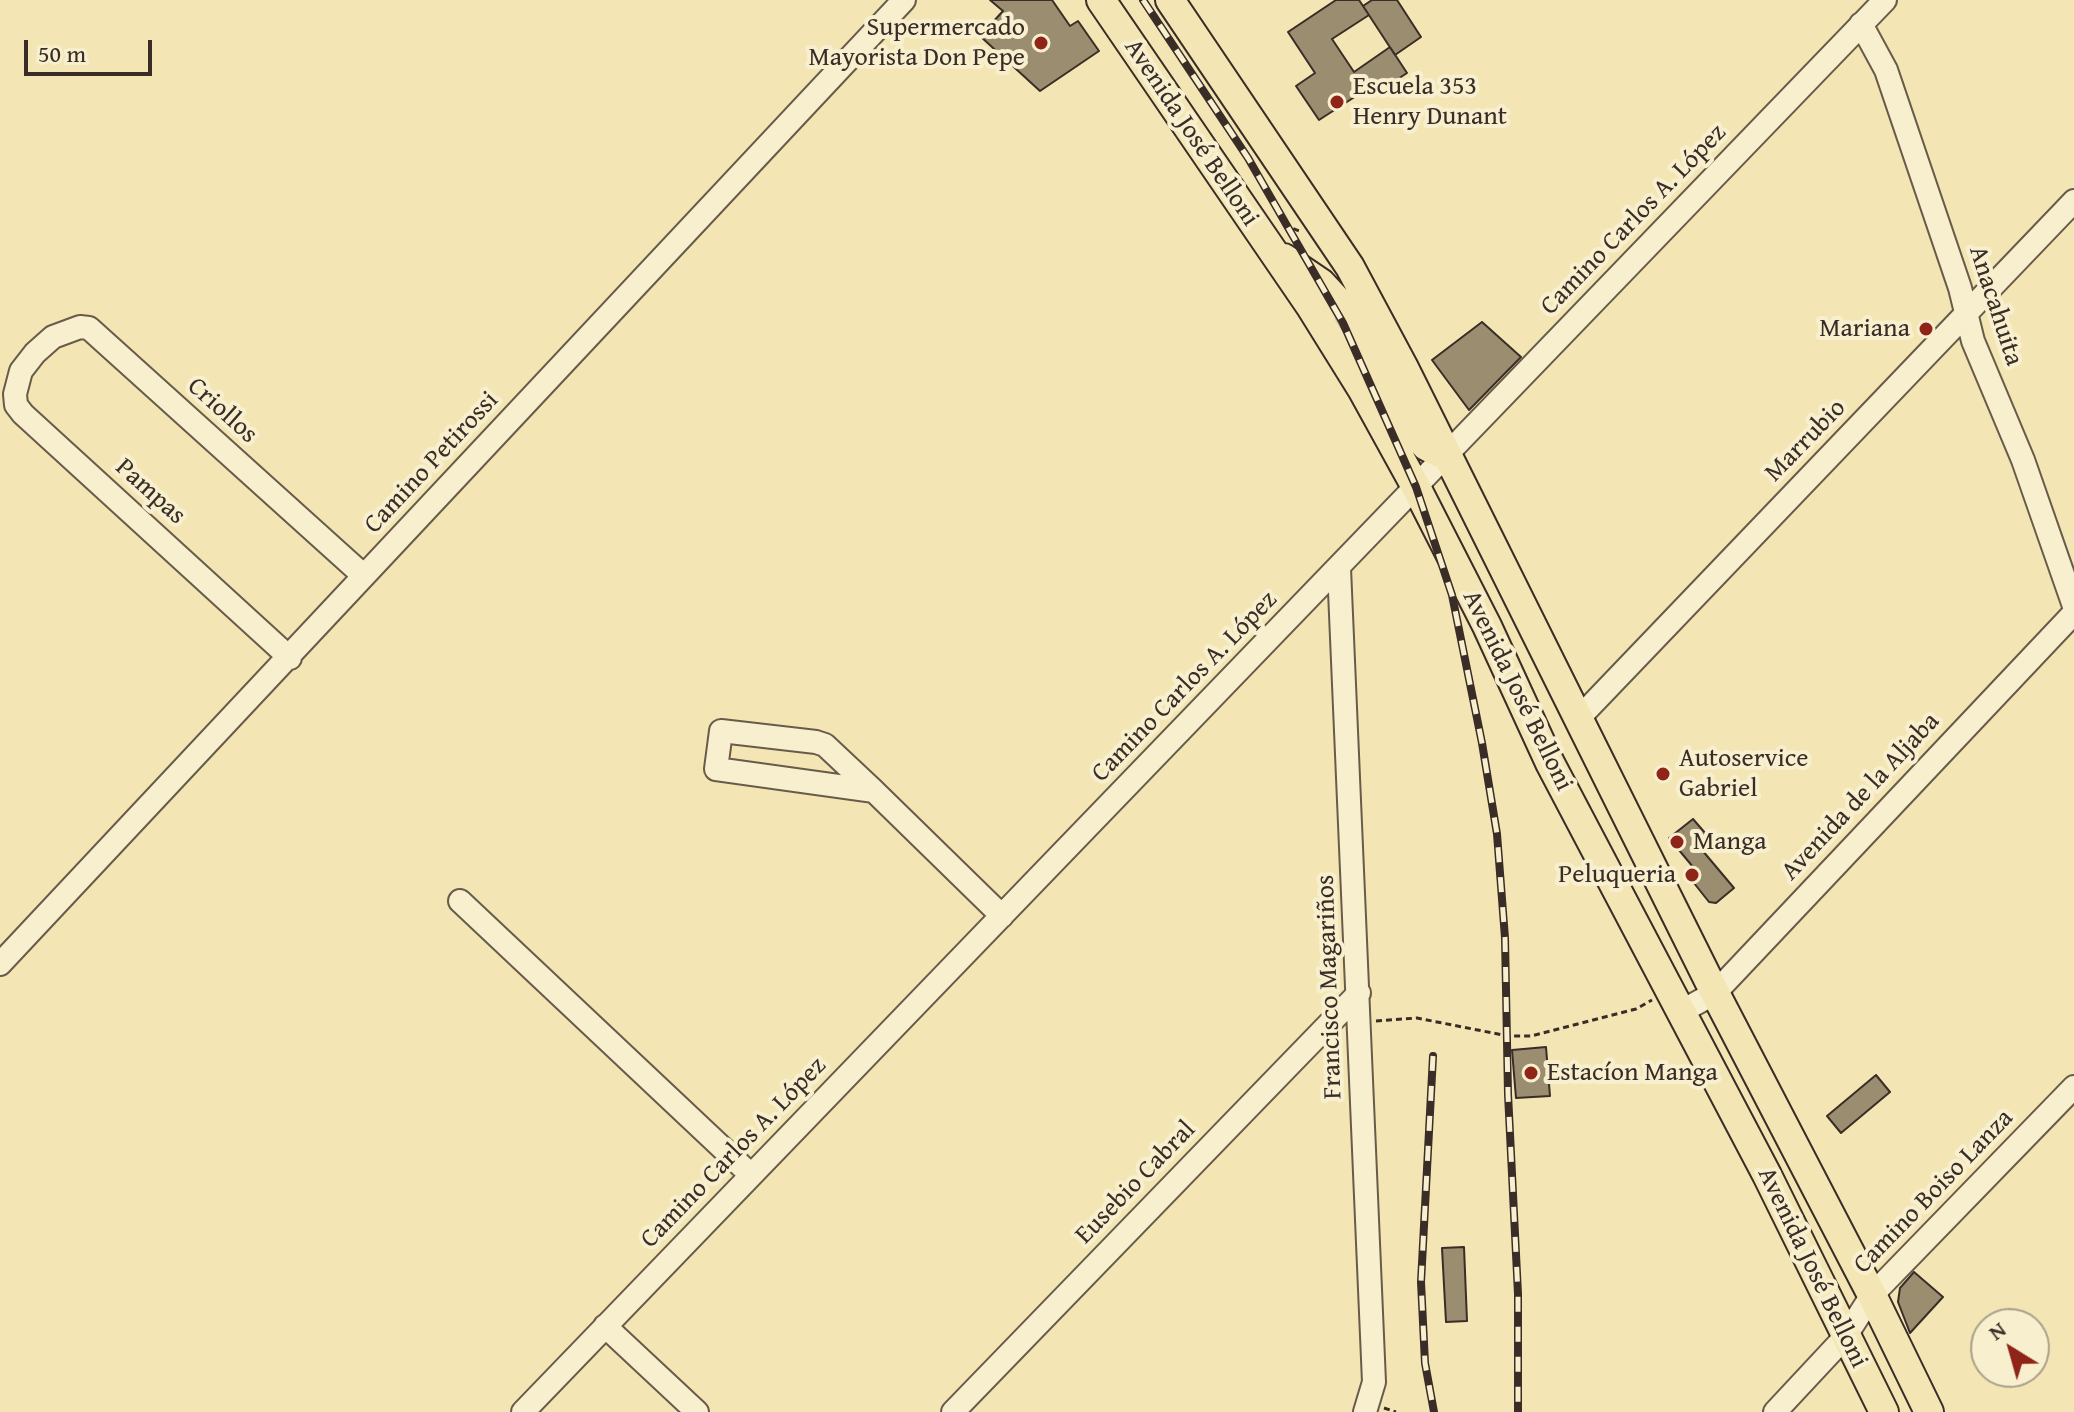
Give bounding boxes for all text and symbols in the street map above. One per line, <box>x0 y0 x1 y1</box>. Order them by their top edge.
place label: Supermercado Mayorista Don Pepe <box>808 12 1025 74</box>
scale bar <box>28 24 156 74</box>
street label: Avenida José Belloni <box>1117 33 1265 233</box>
marker: Supermercado Mayorista Don Pepe <box>1032 34 1050 52</box>
text: 50 m <box>38 36 86 71</box>
place label: Escuela 353 Henry Dunant <box>1353 71 1507 132</box>
marker: Escuela 353 Henry Dunant <box>1328 93 1346 111</box>
street label: Camino Carlos A. López <box>1535 118 1733 322</box>
street label: Anacahuita <box>1961 242 2029 370</box>
place label: Mariana <box>1819 313 1910 345</box>
marker: Mariana <box>1917 320 1935 338</box>
street label: Criollos <box>180 371 264 451</box>
street label: Camino Petirossi <box>358 386 506 540</box>
street label: Marrubio <box>1759 393 1853 489</box>
street label: Pampas <box>108 452 192 532</box>
street label: Camino Carlos A. López <box>1086 585 1284 789</box>
street label: Avenida José Belloni <box>1455 586 1579 796</box>
street label: Avenida de la Aljaba <box>1775 707 1947 887</box>
place label: Autoservice Gabriel <box>1679 743 1808 804</box>
marker: Autoservice Gabriel <box>1654 765 1672 783</box>
place label: Manga <box>1693 826 1766 858</box>
marker: Manga <box>1668 833 1686 851</box>
place label: Peluqueria <box>1558 859 1676 891</box>
marker: Peluqueria <box>1683 866 1701 884</box>
street label: Francisco Magariños <box>1310 874 1350 1100</box>
street label: Camino Carlos A. López <box>635 1051 833 1255</box>
place label: Estacíon Manga <box>1547 1057 1718 1089</box>
marker: Estacíon Manga <box>1522 1064 1540 1082</box>
street label: Camino Boiso Lanza <box>1848 1103 2020 1281</box>
street label: Eusebio Cabral <box>1069 1115 1203 1251</box>
street label: Avenida José Belloni <box>1750 1163 1874 1373</box>
north arrow <box>1970 1308 2050 1388</box>
text: N <box>1981 1313 2012 1348</box>

